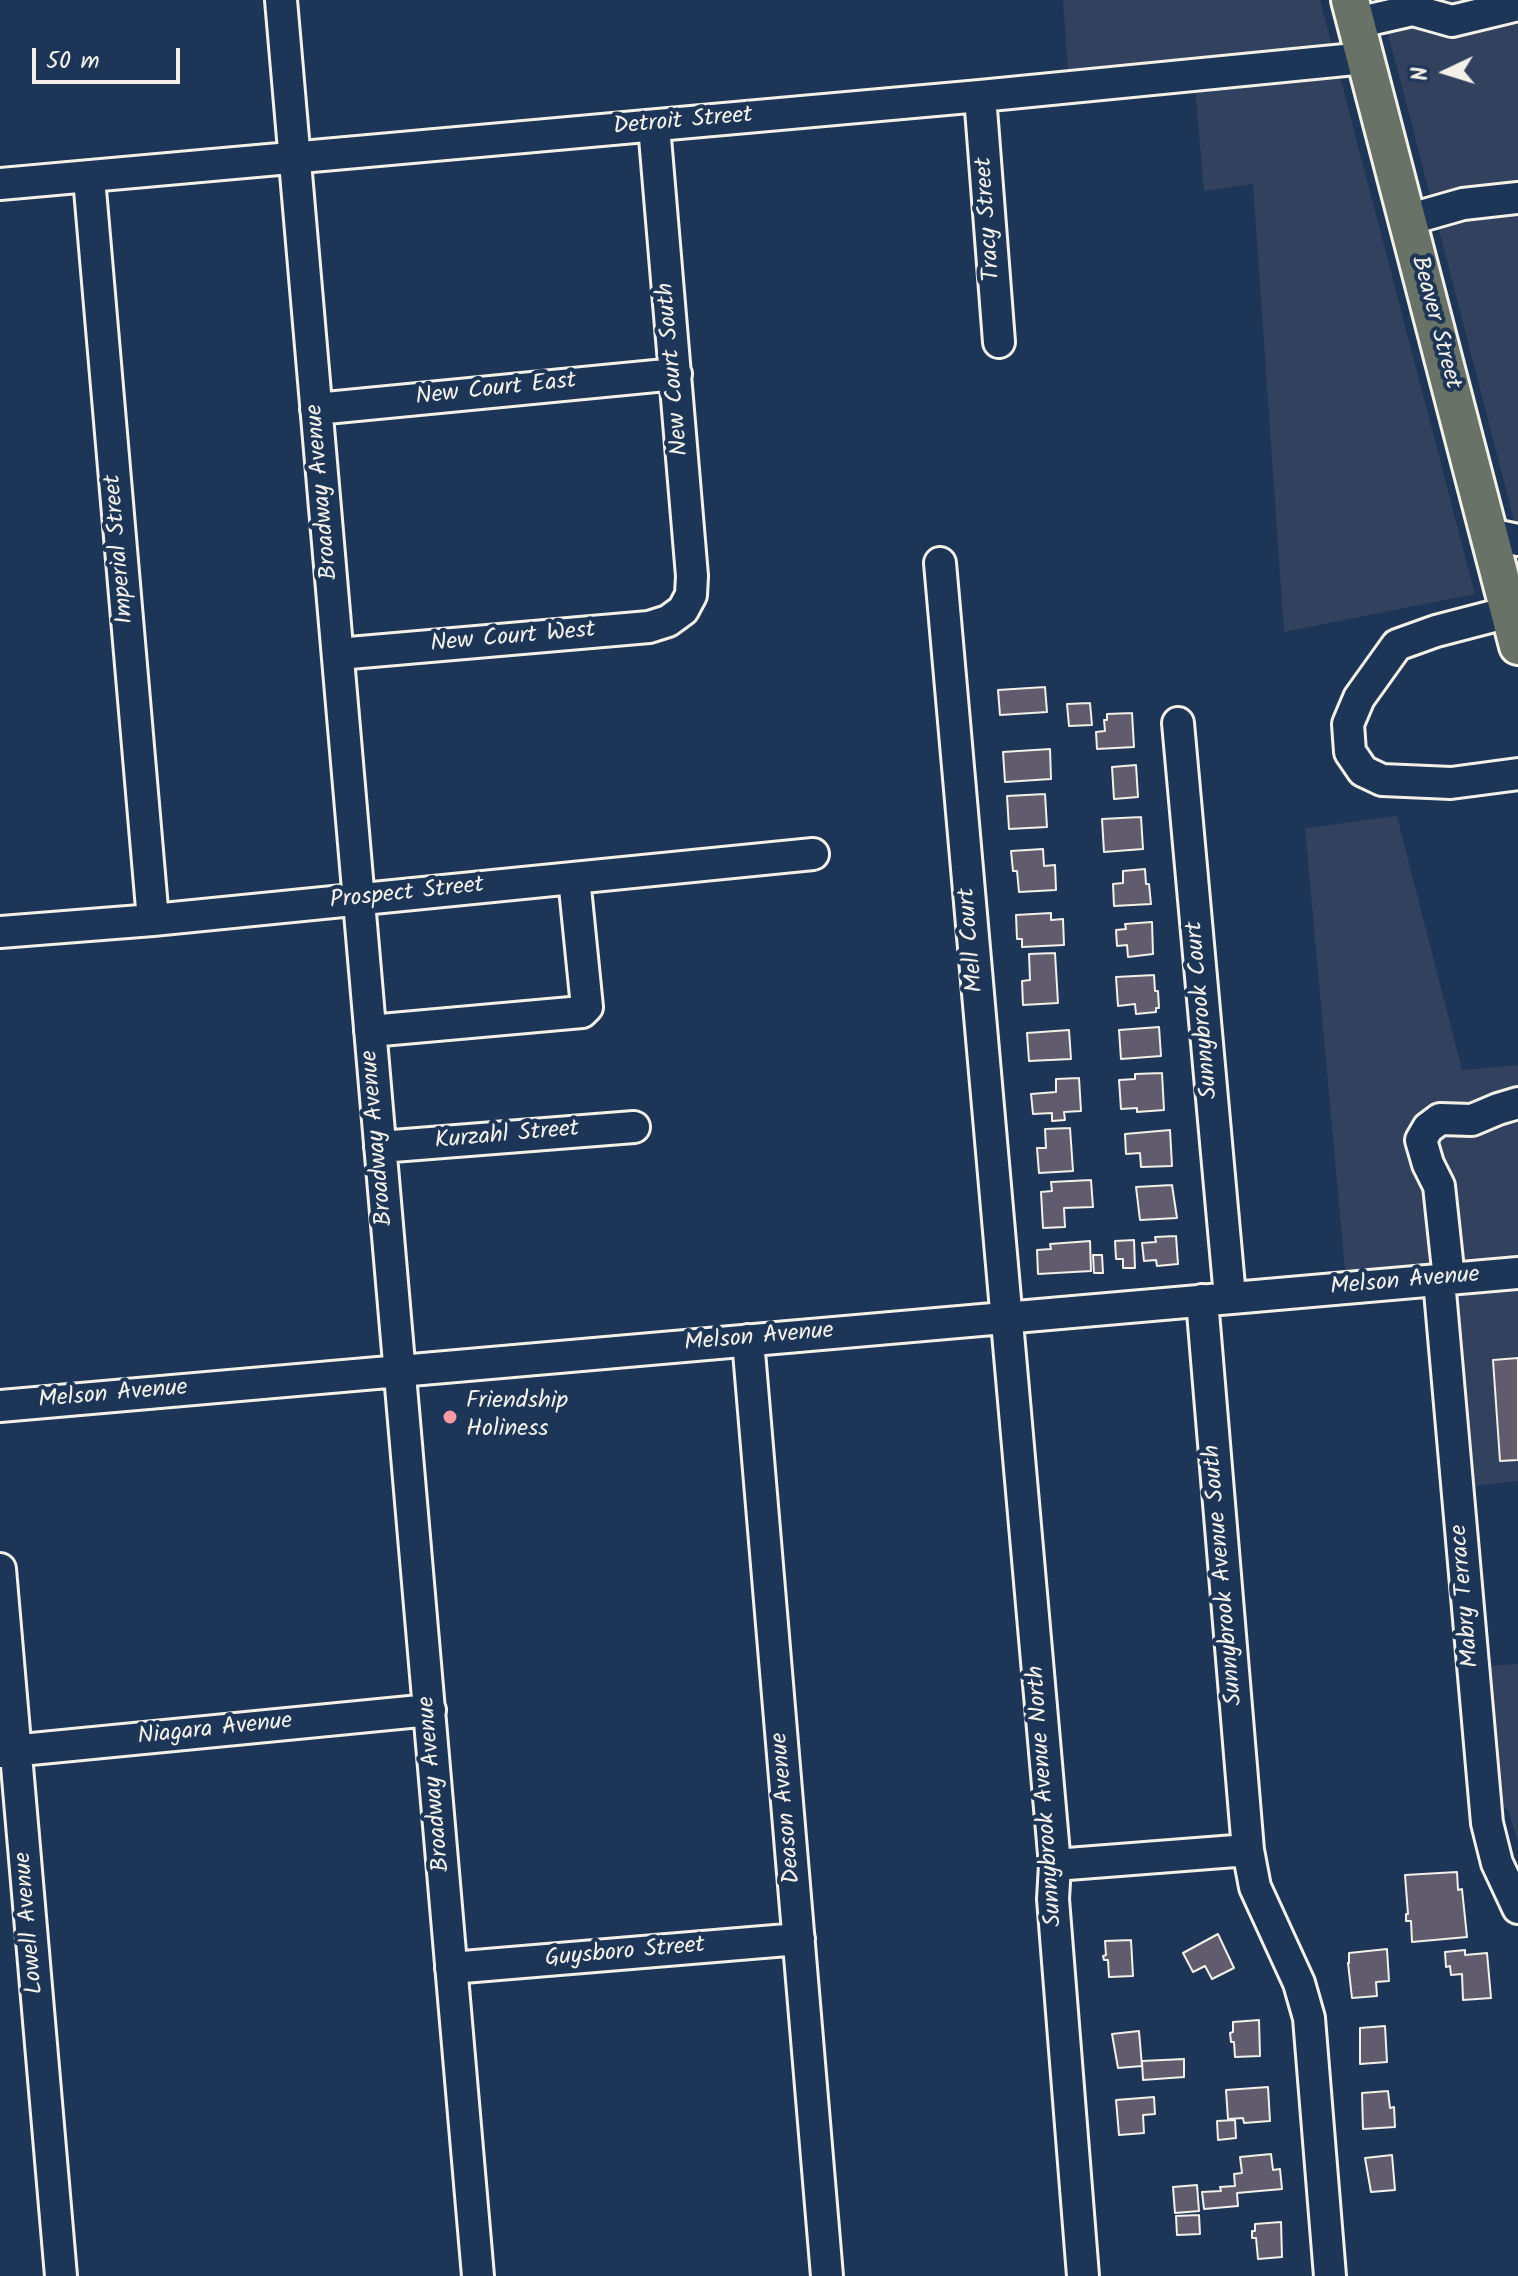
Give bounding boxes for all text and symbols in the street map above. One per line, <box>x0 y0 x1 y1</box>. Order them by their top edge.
scale bar <box>36 32 184 82</box>
north arrow <box>1406 32 1486 112</box>
text: 50 m <box>46 42 100 81</box>
text: N <box>1404 66 1440 82</box>
street label: Detroit Street <box>612 103 754 143</box>
street label: Tracy Street <box>971 156 1009 282</box>
street label: Beaver Street <box>1402 253 1466 393</box>
street label: New Court South <box>653 281 697 457</box>
street label: New Court East <box>414 368 578 414</box>
street label: Broadway Avenue <box>302 403 346 581</box>
street label: Imperial Street <box>100 473 142 625</box>
street label: New Court West <box>429 617 597 661</box>
street label: Prospect Street <box>329 873 485 917</box>
street label: Mell Court <box>954 886 992 994</box>
street label: Sunnybrook Court <box>1182 920 1226 1100</box>
street label: Broadway Avenue <box>357 1049 401 1227</box>
street label: Kurzahl Street <box>434 1116 580 1158</box>
street label: Melson Avenue <box>1329 1262 1481 1304</box>
street label: Melson Avenue <box>683 1318 835 1360</box>
street label: Melson Avenue <box>37 1375 189 1417</box>
place label: Friendship Holiness <box>466 1389 568 1445</box>
marker: Friendship Holiness <box>441 1408 459 1426</box>
street label: Sunnybrook Avenue South <box>1199 1443 1251 1707</box>
street label: Mabry Terrace <box>1446 1523 1488 1669</box>
street label: Sunnybrook Avenue North <box>1024 1664 1070 1928</box>
street label: Broadway Avenue <box>414 1695 458 1873</box>
street label: Niagara Avenue <box>136 1709 294 1753</box>
street label: Deason Avenue <box>767 1731 809 1885</box>
street label: Lowell Avenue <box>10 1851 52 1995</box>
street label: Guysboro Street <box>544 1933 706 1975</box>

